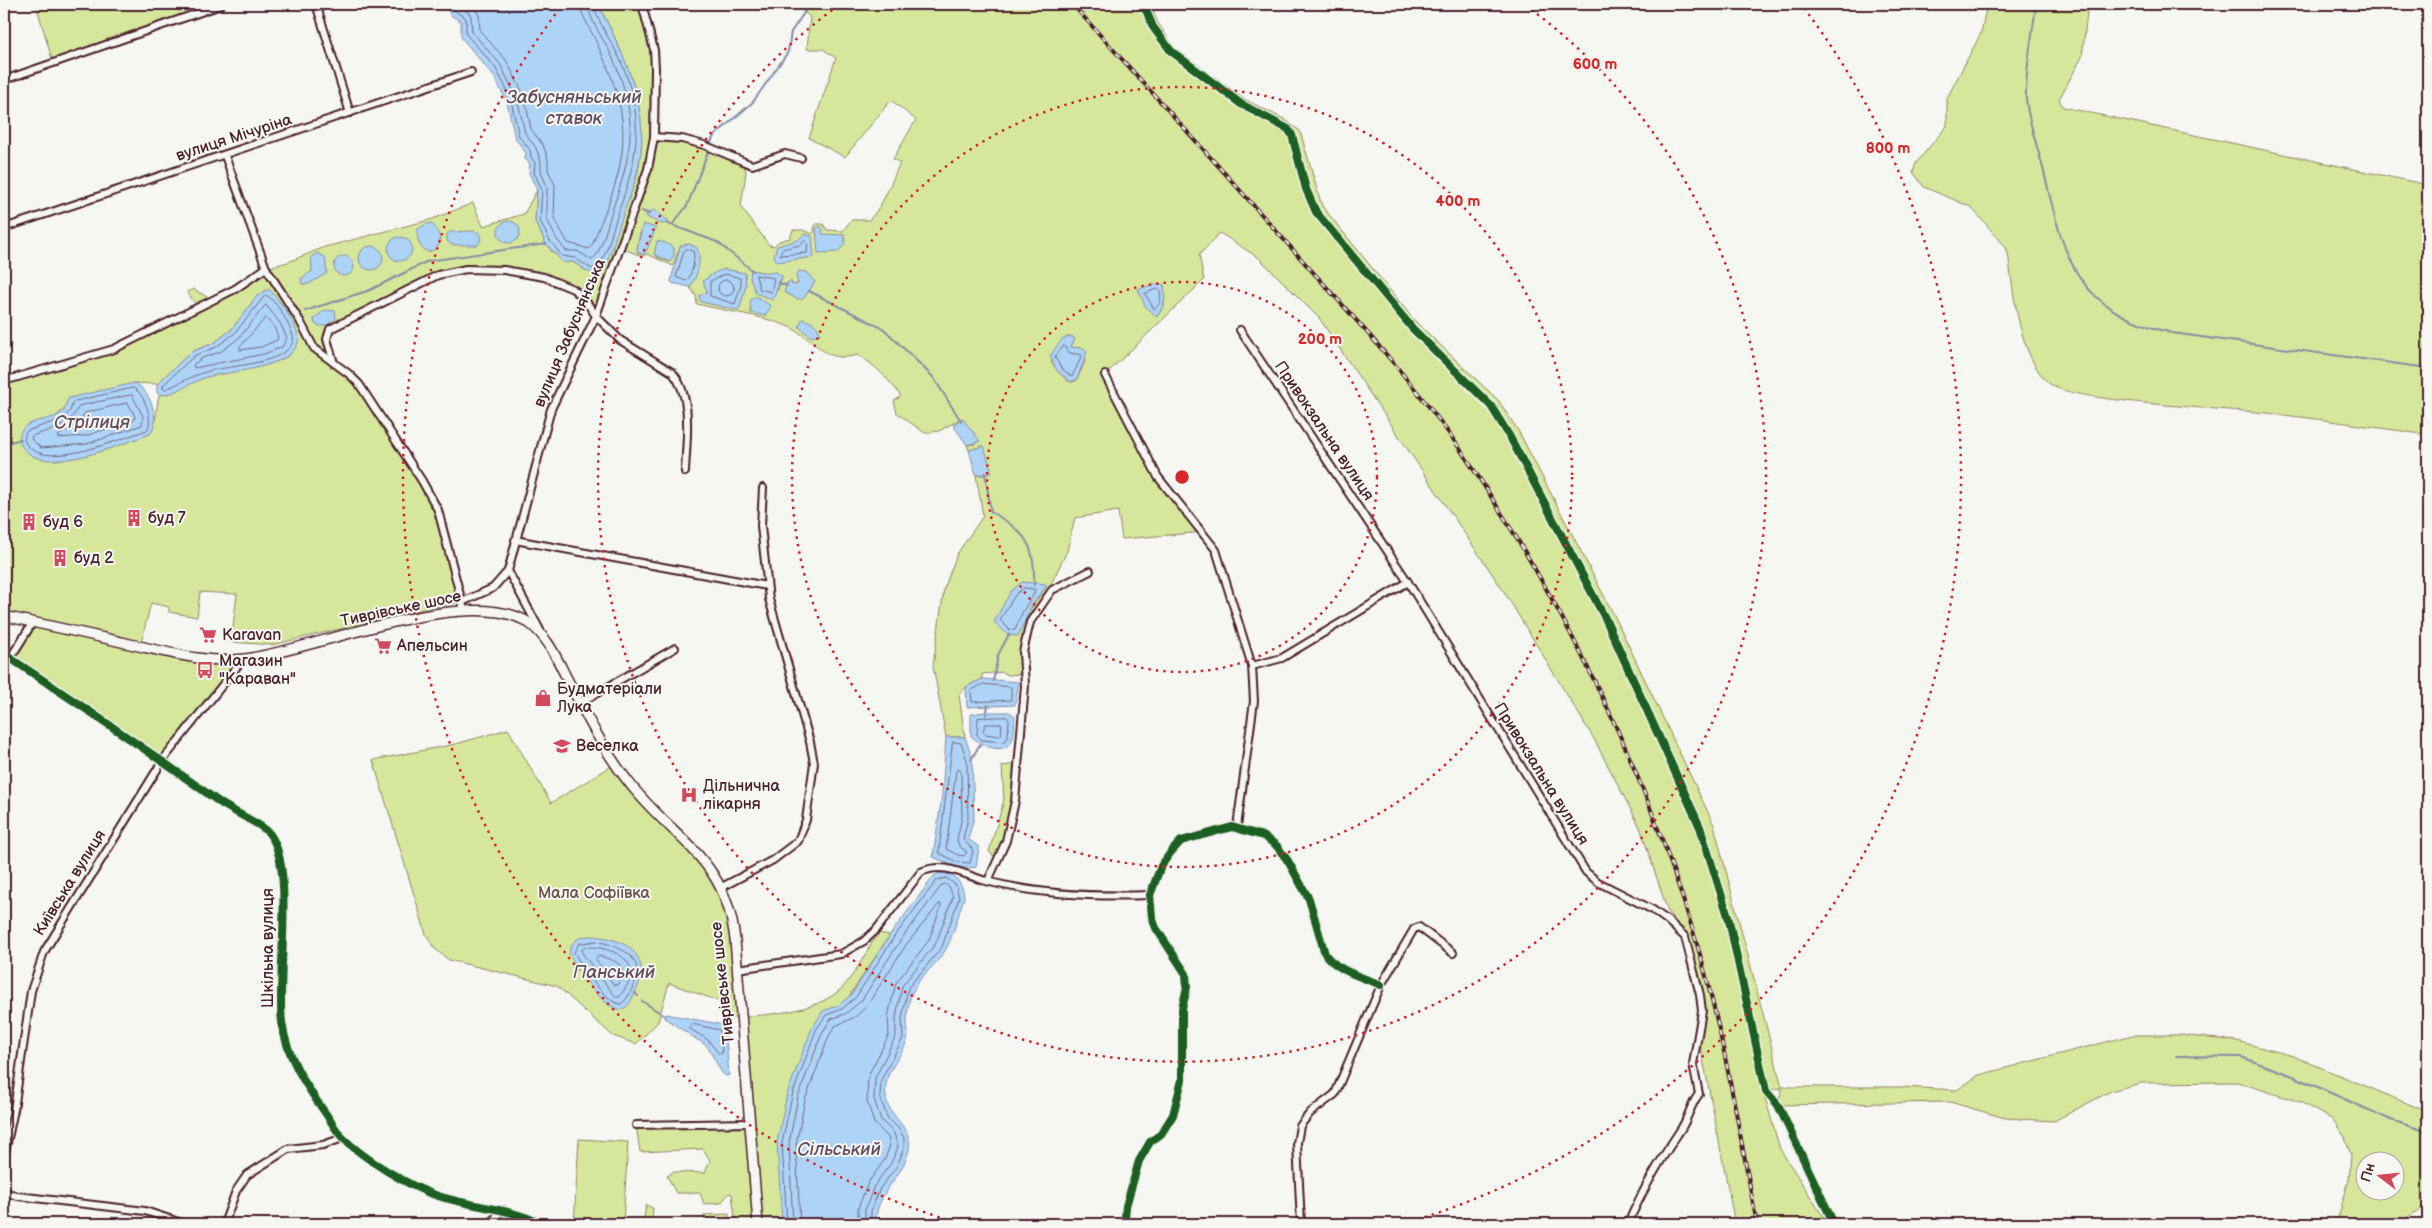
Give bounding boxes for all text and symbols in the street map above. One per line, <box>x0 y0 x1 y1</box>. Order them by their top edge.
text: 600 m <box>1573 55 1618 74</box>
water label: Забусняньський ставок <box>506 87 642 129</box>
street label: вулиця Мічуріна <box>174 110 295 166</box>
text: 800 m <box>1866 139 1910 158</box>
text: 400 m <box>1436 192 1480 211</box>
street label: вулиця Забуснянська <box>530 255 610 410</box>
text: 200 m <box>1298 330 1342 349</box>
street label: Привокзальна вулиця <box>1270 358 1378 504</box>
water label: Стрілиця <box>54 412 130 433</box>
centre of rings <box>1173 468 1191 486</box>
building icon: буд 7 <box>124 508 144 528</box>
place label: буд 7 <box>148 509 186 528</box>
building icon: буд 6 <box>19 512 39 532</box>
place label: буд 6 <box>43 513 83 532</box>
building icon: буд 2 <box>50 548 70 568</box>
place label: буд 2 <box>74 549 114 568</box>
street label: Тиврівське шосе <box>339 587 463 631</box>
supermarket icon: Karavan <box>198 625 218 645</box>
place label: Karavan <box>222 626 281 645</box>
supermarket icon: Апельсин <box>373 636 393 656</box>
place label: Апельсин <box>396 637 468 656</box>
place label: Магазин "Караван" <box>219 652 296 689</box>
bus stop icon: Магазин "Караван" <box>195 660 215 680</box>
place label: Будматеріали Лука <box>556 680 662 717</box>
shop icon: Будматеріали Лука <box>533 688 553 708</box>
street label: Привокзальна вулиця <box>1489 699 1593 849</box>
school or university icon: Веселка <box>552 736 572 756</box>
place label: Веселка <box>576 737 639 756</box>
place label: Дільнична лікарня <box>703 777 781 814</box>
hospital icon: Дільнична лікарня <box>679 785 699 805</box>
street label: Київська вулиця <box>30 826 110 939</box>
park label: Мала Софіївка <box>538 884 651 903</box>
street label: Шкільна вулиця <box>259 888 278 1008</box>
street label: Тиврівське шосе <box>707 921 739 1045</box>
water label: Панський <box>573 962 655 983</box>
water label: Сільський <box>797 1139 881 1160</box>
north arrow <box>2354 1150 2404 1200</box>
text: Пн <box>2357 1161 2379 1184</box>

